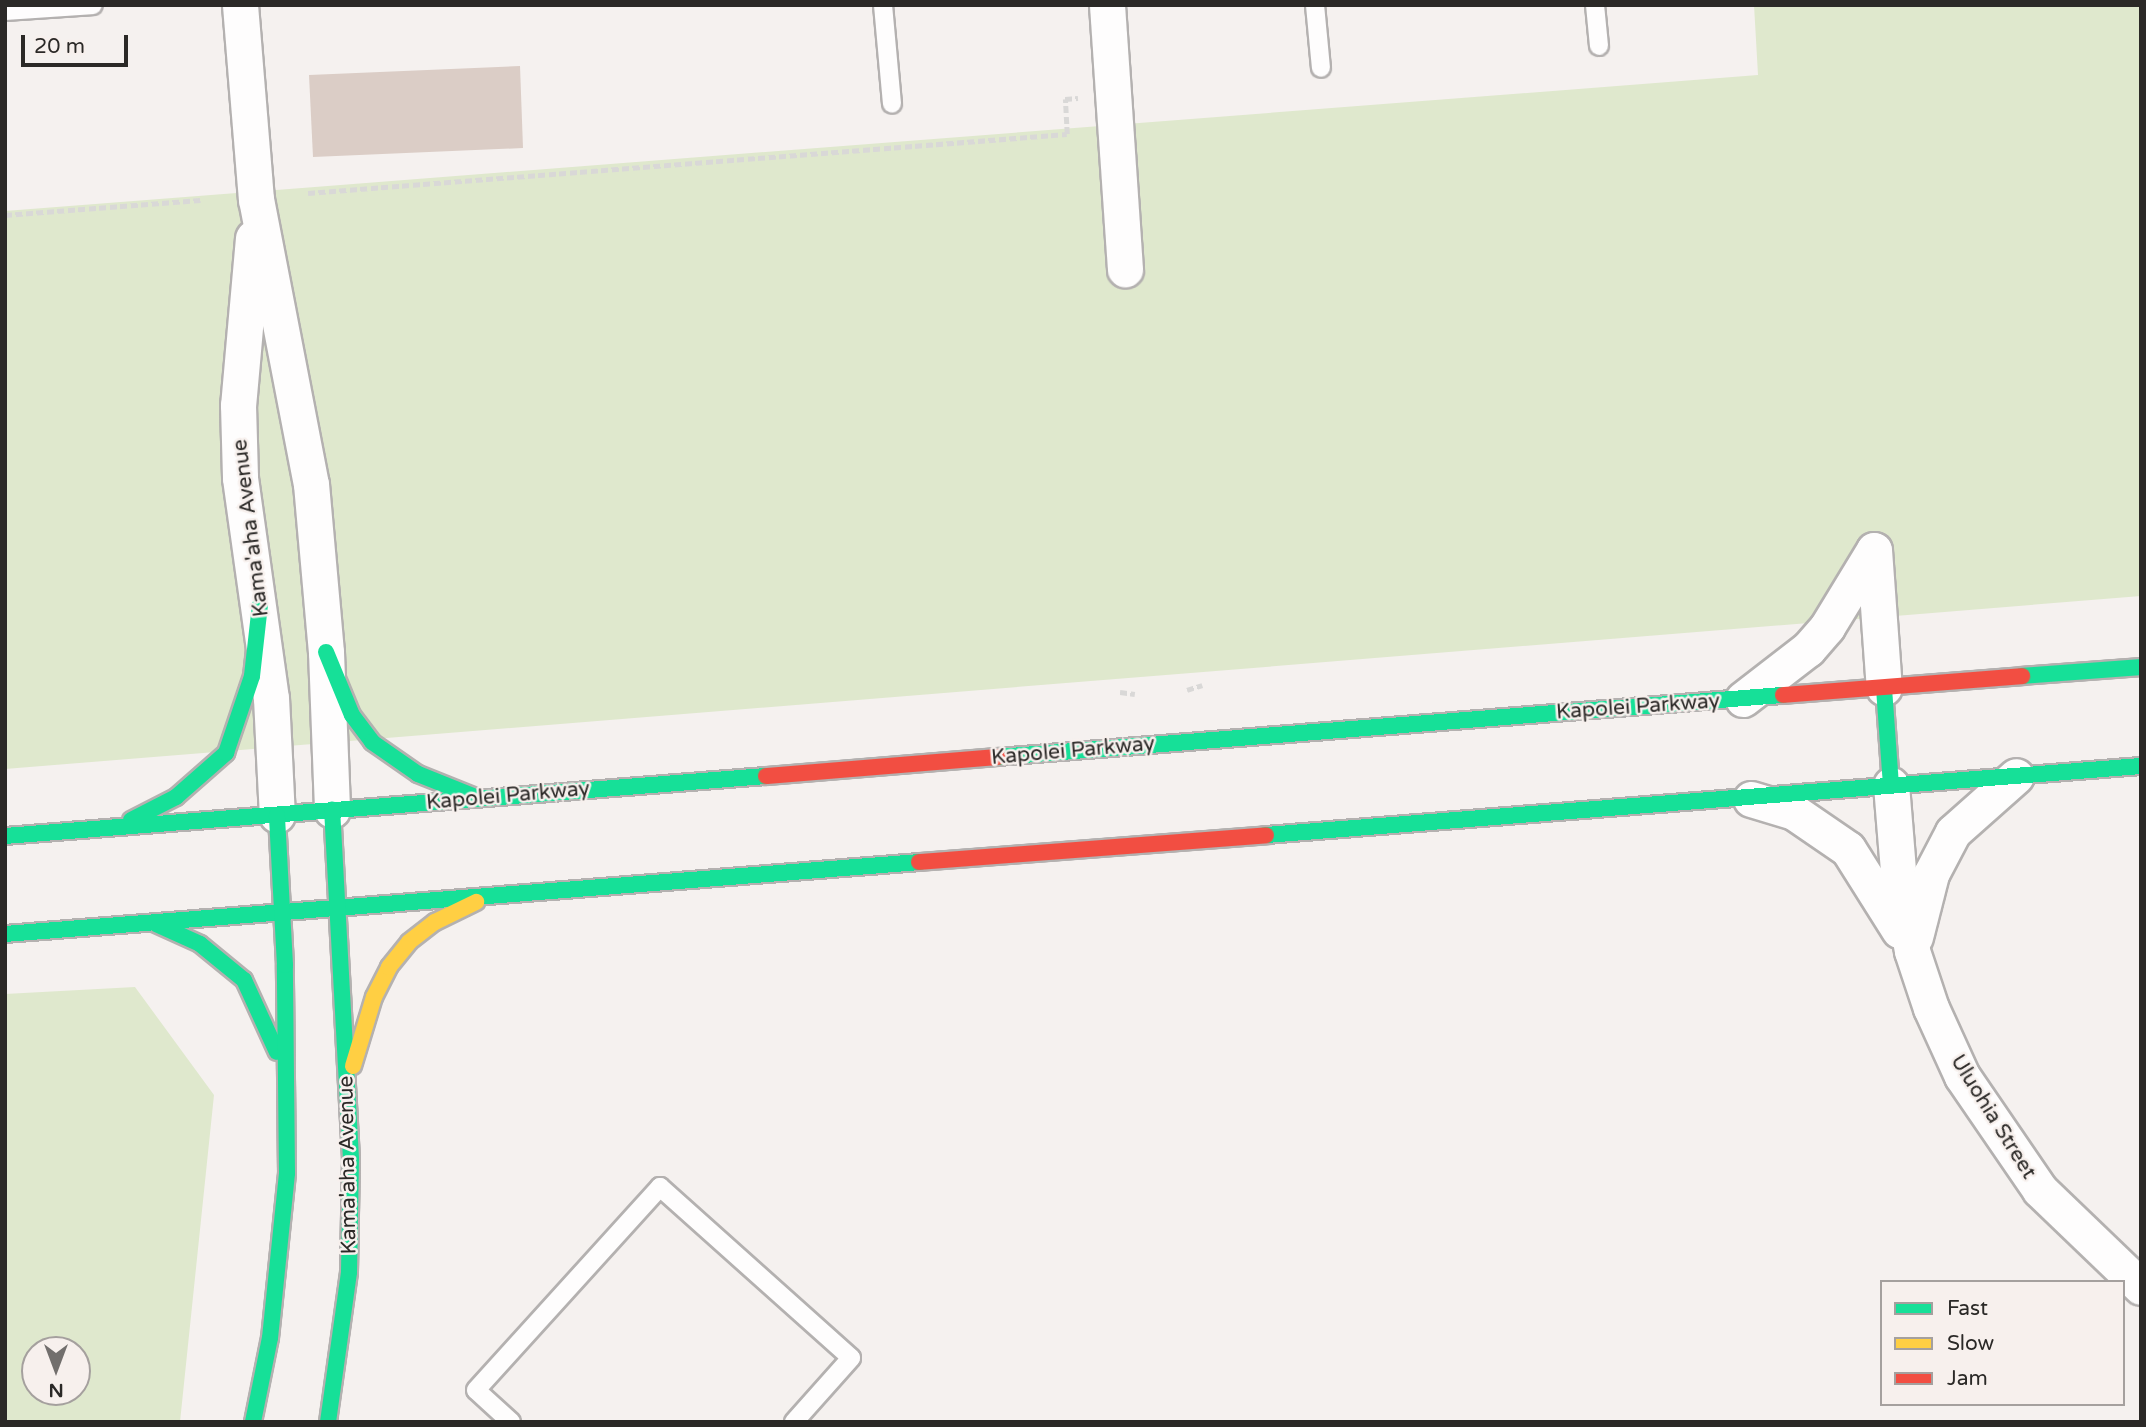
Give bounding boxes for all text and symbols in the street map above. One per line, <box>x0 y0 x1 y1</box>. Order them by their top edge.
scale bar <box>24 21 131 65</box>
text: 20 m <box>34 34 85 59</box>
street label: Kama'aha Avenue <box>228 438 274 618</box>
street label: Kapolei Parkway <box>1555 689 1721 725</box>
street label: Kapolei Parkway <box>990 731 1156 771</box>
street label: Kapolei Parkway <box>425 776 591 816</box>
street label: Uluohia Street <box>1945 1050 2041 1184</box>
street label: Kama'aha Avenue <box>334 1075 362 1255</box>
legend <box>1880 1280 2125 1406</box>
text: Fast <box>1947 1296 1988 1321</box>
text: Slow <box>1947 1331 1994 1356</box>
north arrow <box>21 1336 91 1406</box>
text: Jam <box>1947 1366 1988 1391</box>
text: N <box>48 1379 64 1401</box>

